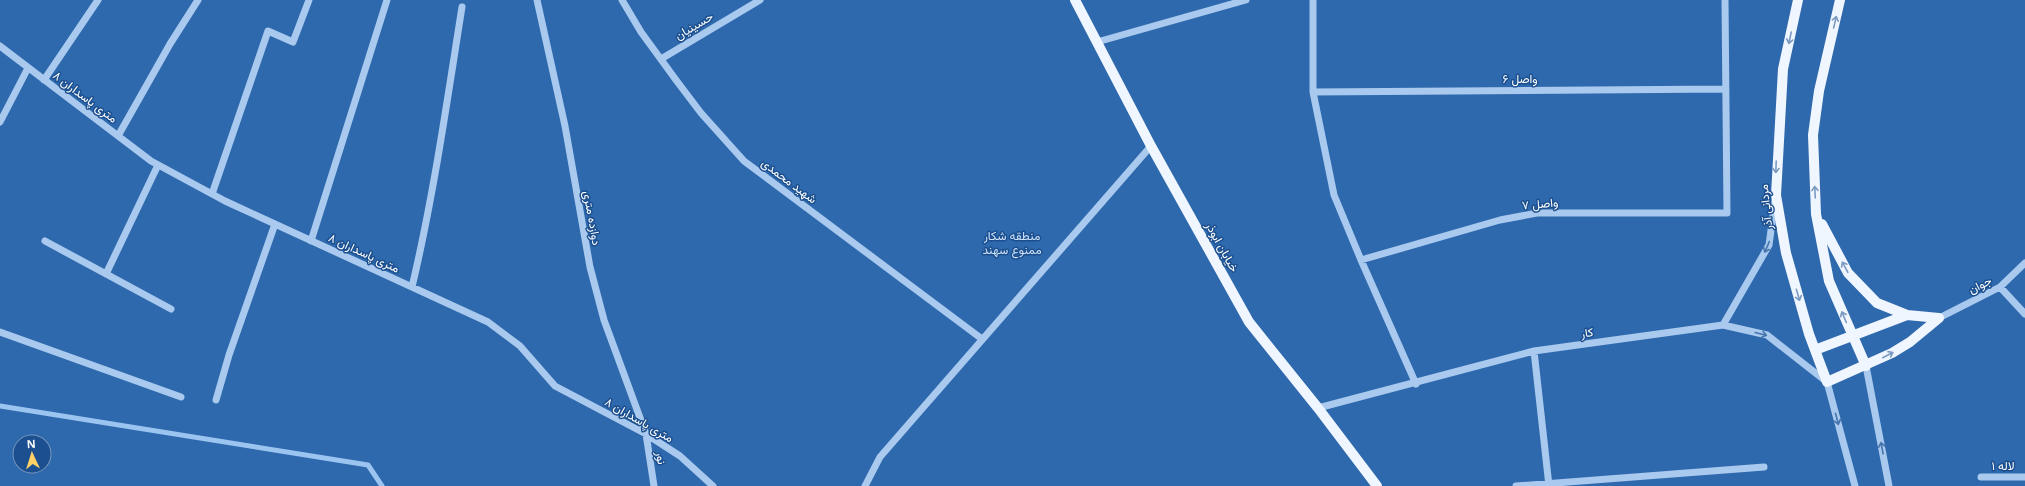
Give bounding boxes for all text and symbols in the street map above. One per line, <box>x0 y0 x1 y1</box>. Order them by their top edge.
street label: حسینیان <box>671 7 716 44</box>
one-way arrow <box>1831 16 1839 29</box>
one-way arrow <box>1785 31 1793 44</box>
street label: ۸ متری پاسداران <box>50 67 121 127</box>
street label: واصل ۶ <box>1502 70 1538 87</box>
street label: شهید محمدی <box>758 154 821 207</box>
one-way arrow <box>1773 160 1780 173</box>
street label: مردانی آذر <box>1755 183 1776 232</box>
one-way arrow <box>1812 186 1819 199</box>
street label: دوازده متری <box>579 189 606 247</box>
street label: واصل ۷ <box>1521 193 1559 214</box>
street label: خیابان ابوذر <box>1201 218 1243 275</box>
park label: منطقه شکار ممنوع سهند <box>982 227 1042 259</box>
street label: ۸ متری پاسداران <box>326 229 403 276</box>
one-way arrow <box>1762 240 1770 252</box>
one-way arrow <box>1841 261 1848 273</box>
street label: جوان <box>1965 271 1994 298</box>
one-way arrow <box>1795 288 1802 301</box>
one-way arrow <box>1840 312 1848 324</box>
street label: کار <box>1579 323 1594 342</box>
one-way arrow <box>1754 330 1767 338</box>
one-way arrow <box>1882 351 1894 358</box>
street label: ۸ متری پاسداران <box>602 393 677 446</box>
one-way arrow <box>1834 412 1841 425</box>
north arrow <box>12 434 52 474</box>
text: N <box>26 436 36 451</box>
one-way arrow <box>1878 442 1886 455</box>
street label: نور <box>652 449 671 466</box>
street label: لاله ۱ <box>1991 457 2015 474</box>

